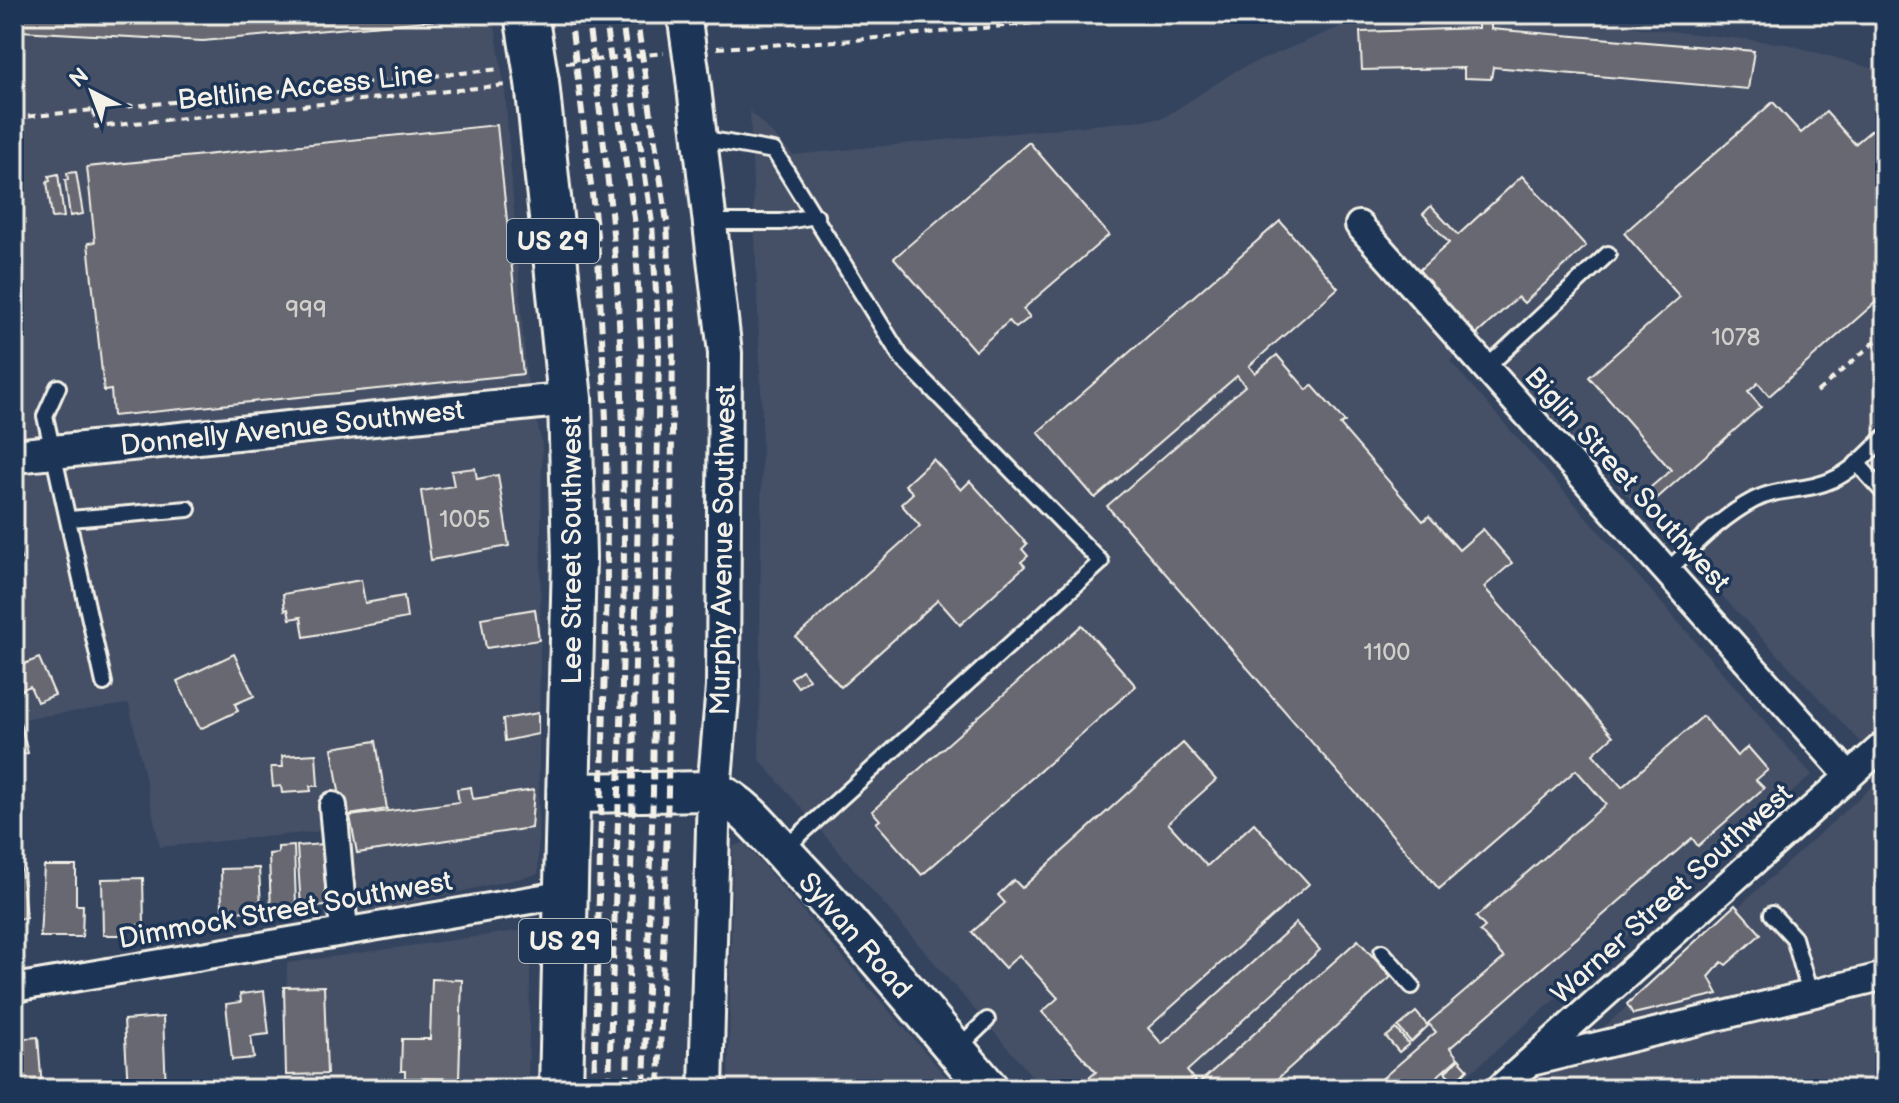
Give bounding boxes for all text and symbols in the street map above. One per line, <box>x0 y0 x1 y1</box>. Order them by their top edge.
north arrow <box>52 52 132 132</box>
street label: Beltline Access Line <box>176 58 435 117</box>
text: N <box>64 63 95 94</box>
road number: US 29 <box>507 219 599 263</box>
house number: 999 <box>285 295 327 324</box>
house number: 1078 <box>1711 323 1761 352</box>
street label: Biglin Street Southwest <box>1517 361 1737 599</box>
street label: Murphy Avenue Southwest <box>704 384 743 716</box>
street label: Donnelly Avenue Southwest <box>119 394 466 463</box>
street label: Lee Street Southwest <box>556 415 589 685</box>
house number: 1005 <box>439 505 491 534</box>
house number: 1100 <box>1364 638 1410 667</box>
street label: Warner Street Southwest <box>1545 777 1800 1011</box>
street label: Dimmock Street Southwest <box>116 865 455 956</box>
street label: Sylvan Road <box>791 866 918 1006</box>
road number: US 29 <box>519 919 611 963</box>

